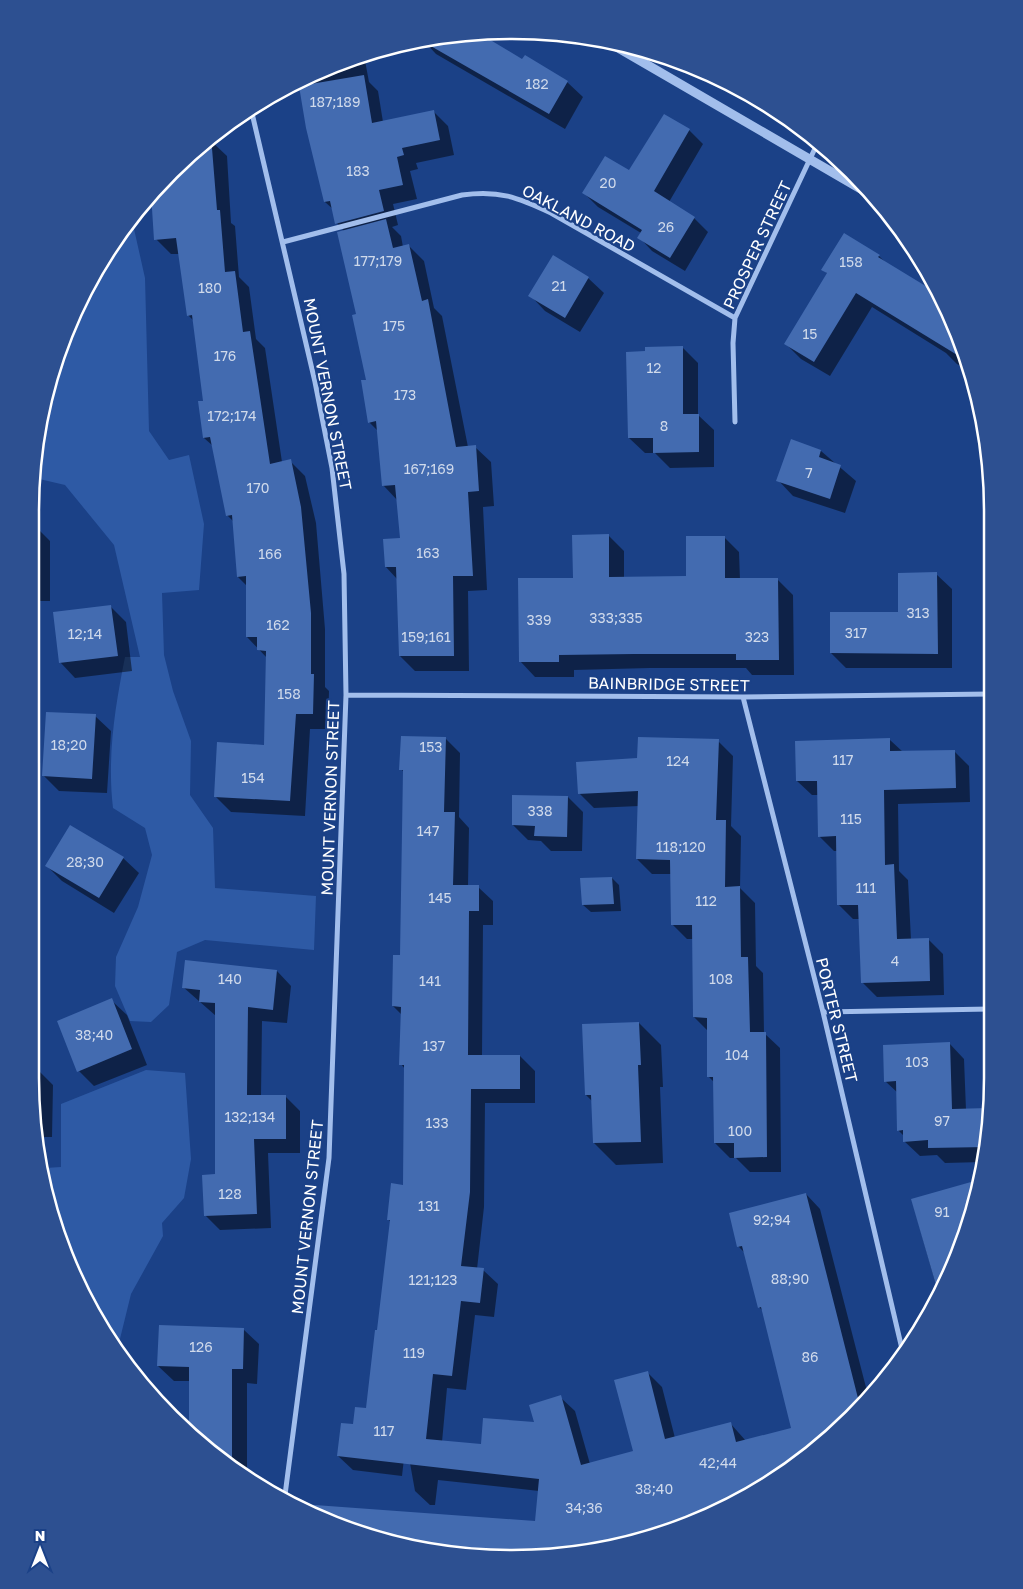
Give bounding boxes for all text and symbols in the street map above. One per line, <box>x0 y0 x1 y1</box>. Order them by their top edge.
house number: 182 <box>525 75 549 92</box>
house number: 187;189 <box>310 93 360 110</box>
house number: 183 <box>346 162 370 179</box>
house number: 20 <box>600 174 616 191</box>
street label: PROSPER STREET <box>719 178 795 312</box>
street label: OAKLAND ROAD <box>519 180 639 256</box>
house number: 26 <box>658 218 674 235</box>
house number: 177;179 <box>354 252 402 269</box>
house number: 158 <box>839 253 863 270</box>
house number: 21 <box>552 277 567 294</box>
house number: 180 <box>198 279 222 296</box>
street label: MOUNT VERNON STREET <box>300 296 356 492</box>
house number: 175 <box>383 317 405 334</box>
house number: 15 <box>803 325 817 342</box>
house number: 176 <box>214 347 236 364</box>
house number: 12 <box>647 359 661 376</box>
house number: 173 <box>394 386 416 403</box>
house number: 172;174 <box>207 407 257 424</box>
house number: 8 <box>660 417 668 434</box>
house number: 167;169 <box>404 460 454 477</box>
house number: 7 <box>805 464 813 481</box>
house number: 170 <box>247 479 269 496</box>
house number: 163 <box>416 544 440 561</box>
house number: 166 <box>258 545 282 562</box>
house number: 313 <box>906 604 930 621</box>
house number: 333;335 <box>589 609 643 626</box>
house number: 339 <box>527 611 551 628</box>
house number: 162 <box>266 616 290 633</box>
house number: 317 <box>845 624 867 641</box>
house number: 12;14 <box>68 625 102 642</box>
house number: 159;161 <box>401 628 451 645</box>
house number: 323 <box>745 628 769 645</box>
street label: BAINBRIDGE STREET <box>588 673 750 695</box>
house number: 158 <box>277 685 301 702</box>
street label: MOUNT VERNON STREET <box>317 700 343 896</box>
house number: 18;20 <box>51 736 87 753</box>
house number: 153 <box>419 738 443 755</box>
house number: 117 <box>833 751 854 768</box>
house number: 124 <box>666 752 690 769</box>
house number: 154 <box>241 769 265 786</box>
house number: 338 <box>528 802 552 819</box>
house number: 115 <box>840 810 862 827</box>
house number: 147 <box>417 822 439 839</box>
house number: 118;120 <box>656 838 706 855</box>
house number: 28;30 <box>66 853 104 870</box>
house number: 111 <box>856 879 876 896</box>
house number: 145 <box>428 889 452 906</box>
house number: 112 <box>695 892 717 909</box>
house number: 4 <box>891 952 899 969</box>
street label: PORTER STREET <box>812 955 862 1085</box>
house number: 140 <box>218 970 242 987</box>
house number: 108 <box>709 970 733 987</box>
house number: 141 <box>419 972 441 989</box>
house number: 38;40 <box>75 1026 113 1043</box>
house number: 137 <box>423 1037 445 1054</box>
house number: 104 <box>725 1046 749 1063</box>
house number: 103 <box>905 1053 929 1070</box>
house number: 132;134 <box>225 1108 275 1125</box>
house number: 97 <box>934 1112 950 1129</box>
house number: 133 <box>425 1114 449 1131</box>
street label: MOUNT VERNON STREET <box>287 1119 327 1315</box>
house number: 100 <box>728 1122 752 1139</box>
house number: 128 <box>218 1185 242 1202</box>
house number: 131 <box>418 1197 440 1214</box>
house number: 91 <box>934 1203 950 1220</box>
house number: 92;94 <box>753 1211 791 1228</box>
house number: 88;90 <box>771 1270 809 1287</box>
house number: 121;123 <box>409 1271 458 1288</box>
house number: 126 <box>189 1338 213 1355</box>
house number: 119 <box>403 1344 425 1361</box>
house number: 86 <box>801 1348 819 1365</box>
house number: 117 <box>374 1422 395 1439</box>
house number: 42;44 <box>699 1454 737 1471</box>
house number: 38;40 <box>635 1480 673 1497</box>
house number: 34;36 <box>565 1499 603 1516</box>
north arrow <box>15 1524 65 1574</box>
text: N <box>35 1527 45 1544</box>

